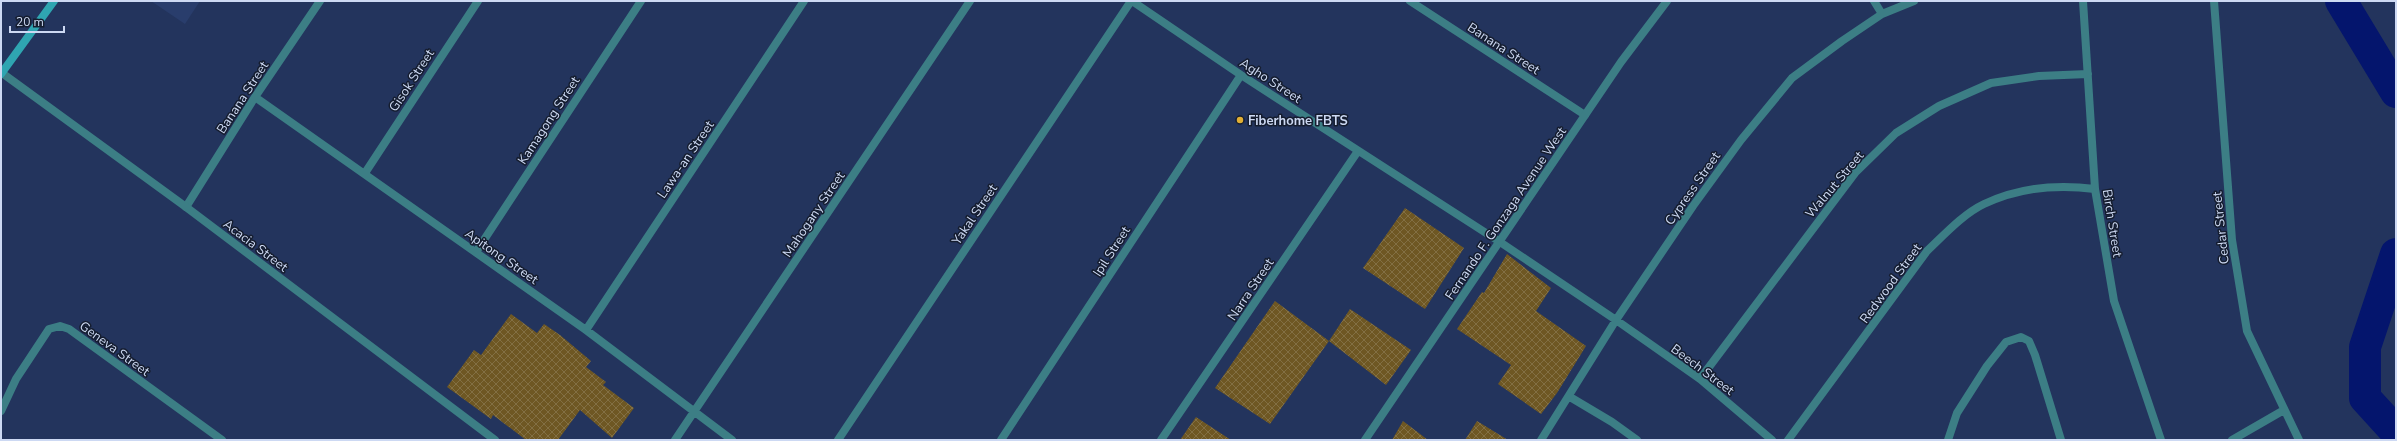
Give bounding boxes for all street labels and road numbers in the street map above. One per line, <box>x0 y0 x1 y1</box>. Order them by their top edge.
street label: Banana Street <box>1464 19 1544 79</box>
street label: Gisok Street <box>385 45 439 115</box>
street label: Agho Street <box>1236 54 1305 108</box>
street label: Banana Street <box>213 57 273 137</box>
street label: Kamagong Street <box>514 73 584 168</box>
street label: Lawa-an Street <box>653 117 719 202</box>
street label: Fernando F. Gonzaga Avenue West <box>1441 123 1571 304</box>
street label: Walnut Street <box>1801 147 1868 222</box>
street label: Cypress Street <box>1661 148 1725 229</box>
street label: Mahogany Street <box>778 168 849 261</box>
street label: Yakal Street <box>947 180 1002 249</box>
street label: Birch Street <box>2098 188 2126 259</box>
street label: Cedar Street <box>2208 190 2234 265</box>
street label: Acacia Street <box>219 215 292 276</box>
street label: Ipil Street <box>1089 223 1135 280</box>
street label: Apitong Street <box>461 225 542 289</box>
street label: Redwood Street <box>1856 240 1926 327</box>
street label: Narra Street <box>1223 255 1279 324</box>
street label: Geneva Street <box>76 317 154 381</box>
street label: Beech Street <box>1667 340 1738 400</box>

